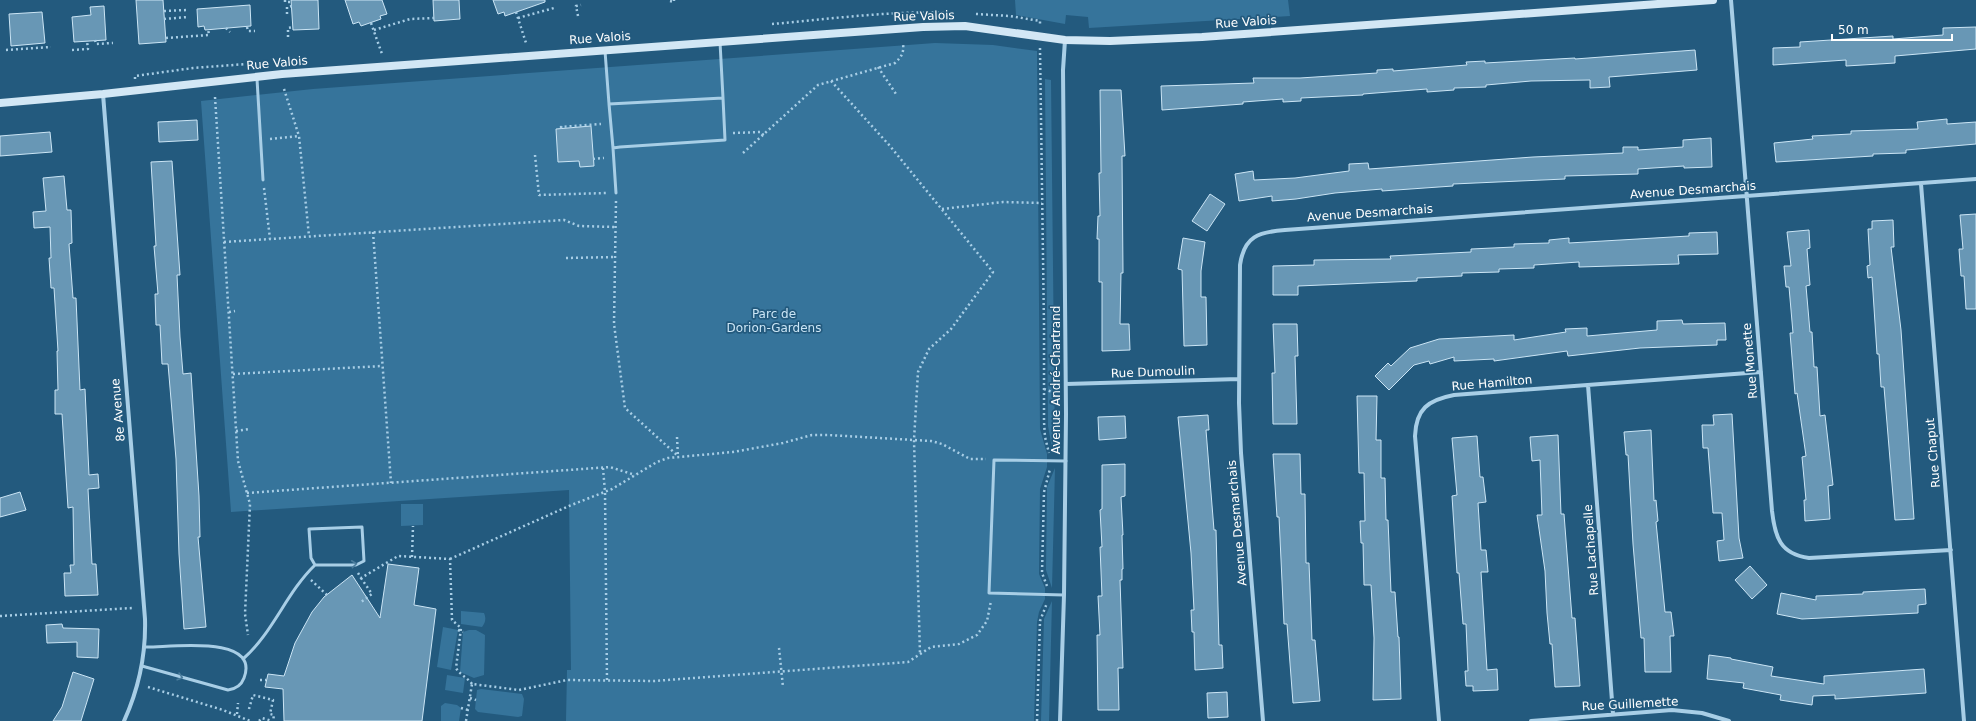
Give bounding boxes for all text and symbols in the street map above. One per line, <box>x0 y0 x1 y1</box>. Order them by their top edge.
street label: Rue Valois <box>893 8 955 24</box>
street label: Rue Valois <box>1215 13 1277 31</box>
scale bar <box>1832 16 1952 42</box>
text: 50 m <box>1838 23 1869 37</box>
street label: Rue Valois <box>569 29 631 47</box>
street label: Rue Valois <box>246 53 308 73</box>
street label: Avenue Desmarchais <box>1630 179 1756 201</box>
street label: Avenue Desmarchais <box>1307 202 1433 224</box>
street label: Avenue André-Chartrand <box>1049 306 1063 454</box>
park label: Parc de Dorion-Gardens <box>727 307 821 335</box>
street label: Rue Monette <box>1740 322 1760 400</box>
street label: Rue Dumoulin <box>1111 364 1195 380</box>
street label: Rue Hamilton <box>1451 372 1533 394</box>
street label: 8e Avenue <box>108 378 128 442</box>
street label: Rue Chaput <box>1923 417 1943 488</box>
street label: Avenue Desmarchais <box>1225 460 1249 586</box>
street label: Rue Lachapelle <box>1581 504 1601 596</box>
one-way arrow <box>351 560 357 569</box>
one-way arrow <box>176 672 183 681</box>
street label: Rue Guillemette <box>1581 694 1679 714</box>

